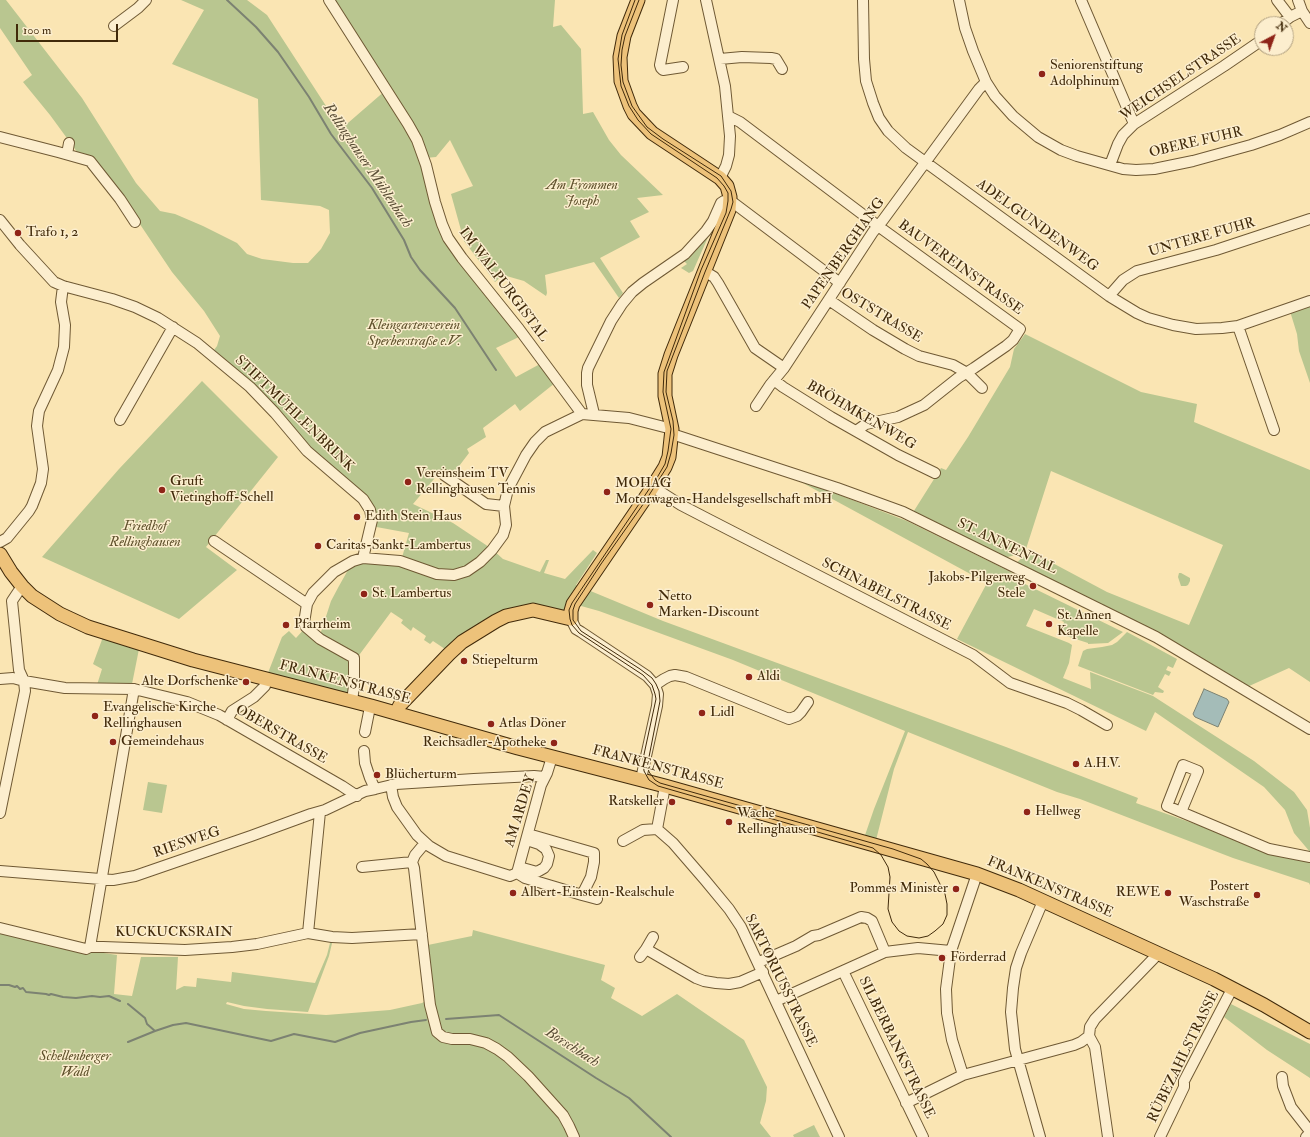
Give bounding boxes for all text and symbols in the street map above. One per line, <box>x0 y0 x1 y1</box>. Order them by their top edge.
scale bar <box>18 16 120 42</box>
north arrow <box>1254 16 1294 56</box>
text: N <box>1274 19 1290 35</box>
text: 100 m <box>23 23 51 38</box>
street label: WEICHSELSTRASSE <box>1117 31 1245 125</box>
place label: Seniorenstiftung Adolphinum <box>1050 58 1143 90</box>
marker: Seniorenstiftung Adolphinum <box>1037 69 1047 79</box>
water label: Rellinghauser Mühlenbach <box>319 100 415 232</box>
street label: OBERE FUHR <box>1148 124 1244 162</box>
street label: ADELGUNDENWEG <box>973 176 1101 276</box>
park label: Am Frommen Joseph <box>546 178 618 210</box>
street label: PAPENBERGHANG <box>799 195 889 313</box>
street label: UNTERE FUHR <box>1147 215 1257 261</box>
street label: BAUVEREINSTRASSE <box>894 217 1026 319</box>
place label: Trafo 1, 2 <box>26 225 78 241</box>
street label: IM WALPURGISTAL <box>455 225 551 345</box>
marker: Trafo 1, 2 <box>13 228 23 238</box>
street label: OSTSTRASSE <box>837 285 925 347</box>
park label: Kleingartenverein Sperberstraße e.V. <box>368 318 460 350</box>
street label: STIFTMÜHLENBRINK <box>231 352 357 476</box>
street label: BRÖHMKENWEG <box>803 378 919 454</box>
place label: Vereinsheim TV Rellinghausen Tennis <box>416 466 535 498</box>
place label: Gruft Vietinghoff-Schell <box>170 474 274 506</box>
place label: MOHAG Motorwagen-Handelsgesellschaft mbH <box>615 476 832 508</box>
marker: Vereinsheim TV Rellinghausen Tennis <box>403 477 413 487</box>
marker: Gruft Vietinghoff-Schell <box>157 485 167 495</box>
marker: MOHAG Motorwagen-Handelsgesellschaft mbH <box>602 487 612 497</box>
place label: Edith Stein Haus <box>365 509 462 525</box>
marker: Edith Stein Haus <box>352 512 362 522</box>
street label: ST. ANNENTAL <box>954 516 1060 578</box>
park label: Friedhof Rellinghausen <box>109 519 181 552</box>
place label: Caritas-Sankt-Lambertus <box>326 538 471 554</box>
marker: Caritas-Sankt-Lambertus <box>313 541 323 551</box>
street label: SCHNABELSTRASSE <box>819 555 953 635</box>
place label: Jakobs-Pilgerweg Stele <box>928 570 1025 602</box>
marker: Jakobs-Pilgerweg Stele <box>1028 581 1038 591</box>
place label: St. Lambertus <box>372 586 451 602</box>
marker: St. Lambertus <box>359 589 369 599</box>
place label: Netto Marken-Discount <box>658 589 759 622</box>
marker: Netto Marken-Discount <box>645 600 655 610</box>
place label: St. Annen Kapelle <box>1057 608 1111 640</box>
place label: Pfarrheim <box>294 617 351 633</box>
marker: St. Annen Kapelle <box>1044 619 1054 629</box>
marker: Pfarrheim <box>281 620 291 630</box>
place label: Stiepelturm <box>472 653 538 669</box>
marker: Stiepelturm <box>459 656 469 666</box>
street label: FRANKENSTRASSE <box>277 657 413 709</box>
place label: Aldi <box>757 669 780 685</box>
marker: Aldi <box>744 672 754 682</box>
place label: Alte Dorfschenke <box>141 674 238 690</box>
marker: Alte Dorfschenke <box>241 677 251 687</box>
place label: Evangelische Kirche Rellinghausen <box>103 700 216 732</box>
street label: OBERSTRASSE <box>232 702 330 768</box>
place label: Lidl <box>710 705 734 721</box>
marker: Lidl <box>697 708 707 718</box>
marker: Evangelische Kirche Rellinghausen <box>90 711 100 721</box>
place label: Atlas Döner <box>499 716 566 732</box>
marker: Atlas Döner <box>486 719 496 729</box>
place label: Gemeindehaus <box>121 734 204 750</box>
place label: Reichsadler-Apotheke <box>423 735 546 751</box>
marker: Gemeindehaus <box>108 737 118 747</box>
marker: Reichsadler-Apotheke <box>549 738 559 748</box>
street label: FRANKENSTRASSE <box>590 742 726 794</box>
place label: A.H.V. <box>1084 756 1121 772</box>
marker: A.H.V. <box>1071 759 1081 769</box>
place label: Blücherturm <box>385 767 457 783</box>
marker: Blücherturm <box>372 770 382 780</box>
street label: AM ARDEY <box>502 773 540 849</box>
place label: Ratskeller <box>608 794 664 810</box>
marker: Ratskeller <box>667 797 677 807</box>
place label: Hellweg <box>1035 804 1081 820</box>
place label: Wache Rellinghausen <box>737 806 816 838</box>
marker: Hellweg <box>1022 807 1032 817</box>
marker: Wache Rellinghausen <box>724 817 734 827</box>
street label: RIESWEG <box>151 824 223 862</box>
street label: FRANKENSTRASSE <box>984 854 1116 922</box>
place label: Postert Waschstraße <box>1179 879 1249 912</box>
place label: Pommes Minister <box>850 881 948 897</box>
marker: Pommes Minister <box>951 884 961 894</box>
place label: Albert-Einstein-Realschule <box>521 885 674 901</box>
place label: REWE <box>1116 885 1160 901</box>
marker: Albert-Einstein-Realschule <box>508 888 518 898</box>
marker: REWE <box>1163 888 1173 898</box>
marker: Postert Waschstraße <box>1252 890 1262 900</box>
street label: SARTORIUSSTRASSE <box>740 912 820 1050</box>
street label: KUCKUCKSRAIN <box>115 925 233 941</box>
place label: Förderrad <box>950 950 1006 966</box>
marker: Förderrad <box>937 953 947 963</box>
street label: SILBERBANKSTRASSE <box>854 974 938 1122</box>
street label: RÜBEZAHLSTRASSE <box>1145 988 1223 1126</box>
water label: Borschbach <box>542 1024 602 1072</box>
park label: Schellenberger Wald <box>39 1049 111 1082</box>

